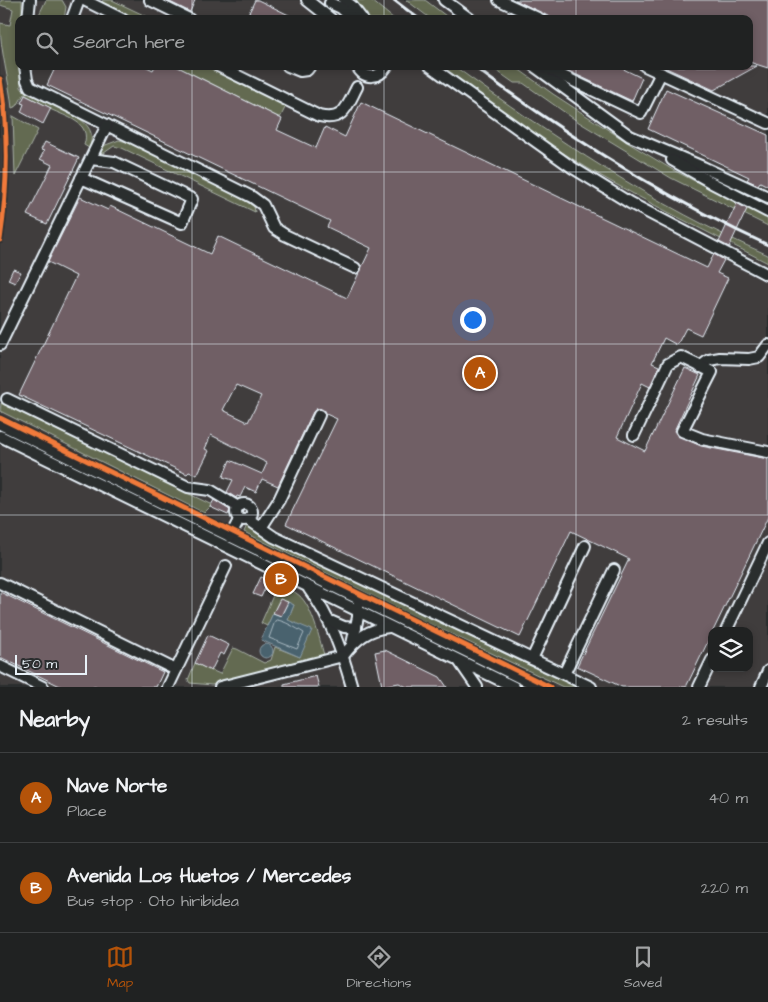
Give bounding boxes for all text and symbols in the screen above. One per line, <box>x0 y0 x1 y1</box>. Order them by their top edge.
search box <box>15 15 753 70</box>
icon: search <box>33 29 61 57</box>
text: Search here <box>73 29 185 56</box>
your location <box>460 307 486 333</box>
pin: A <box>464 354 496 392</box>
pin: B <box>265 560 297 598</box>
map controls <box>708 627 753 672</box>
button: layers <box>708 627 753 672</box>
scale bar <box>15 652 88 675</box>
text: 50 m <box>22 654 57 674</box>
text: Nearby <box>20 705 90 734</box>
text: 2 results <box>682 709 748 731</box>
text: Nave Norte <box>67 773 167 800</box>
text: A <box>31 787 41 809</box>
text: 40 m <box>708 787 748 809</box>
text: Place <box>67 800 107 822</box>
text: Avenida Los Huetos / Mercedes <box>67 863 351 890</box>
text: B <box>30 877 42 899</box>
text: 220 m <box>701 877 748 899</box>
text: Bus stop · Oto hiribidea <box>67 890 239 912</box>
tab: Map <box>106 943 134 993</box>
tab: Directions <box>346 943 411 993</box>
tab: Saved <box>624 943 662 993</box>

